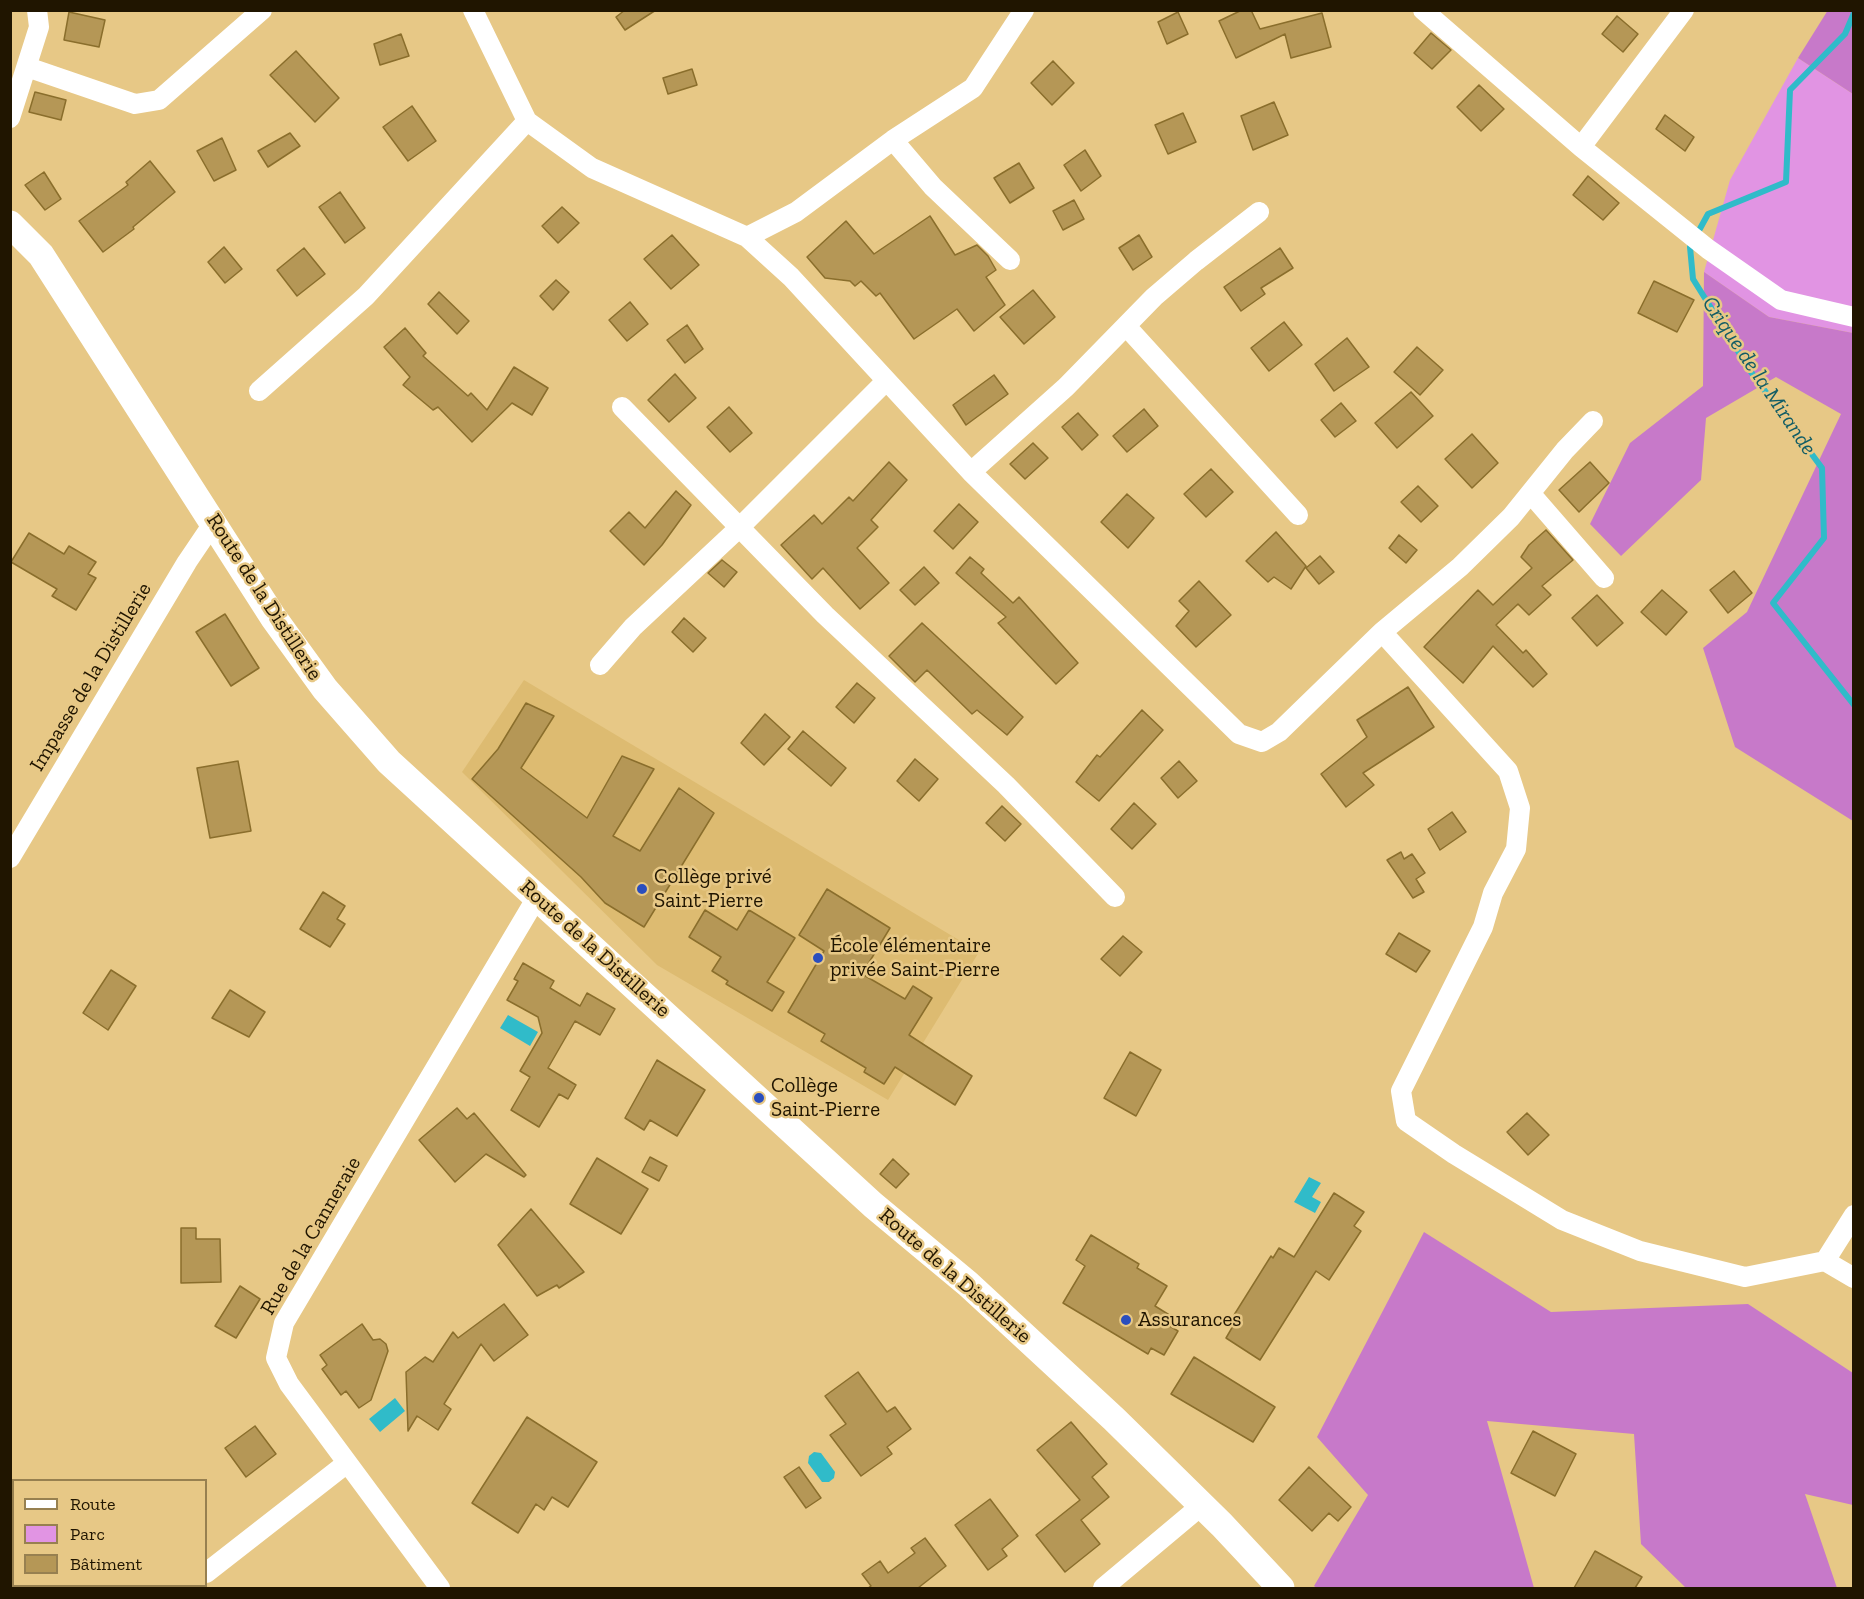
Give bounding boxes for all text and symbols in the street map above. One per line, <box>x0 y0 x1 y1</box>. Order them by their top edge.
water label: Crique de la Mirande <box>1696 292 1822 460</box>
street label: Route de la Distillerie <box>201 509 327 685</box>
street label: Impasse de la Distillerie <box>25 578 157 776</box>
place label: Collège privé Saint-Pierre <box>654 864 772 914</box>
street label: Route de la Distillerie <box>515 875 675 1023</box>
marker: Collège privé Saint-Pierre <box>635 882 649 896</box>
place label: École élémentaire privée Saint-Pierre <box>830 933 1000 983</box>
marker: École élémentaire privée Saint-Pierre <box>811 951 825 965</box>
place label: Collège Saint-Pierre <box>771 1073 880 1123</box>
marker: Collège Saint-Pierre <box>752 1091 766 1105</box>
street label: Rue de la Canneraie <box>255 1152 367 1320</box>
street label: Route de la Distillerie <box>874 1203 1036 1349</box>
place label: Assurances <box>1138 1307 1242 1333</box>
marker: Assurances <box>1119 1313 1133 1327</box>
legend <box>12 1479 207 1587</box>
text: Route <box>70 1493 115 1515</box>
text: Parc <box>70 1523 105 1545</box>
text: Bâtiment <box>70 1553 142 1575</box>

